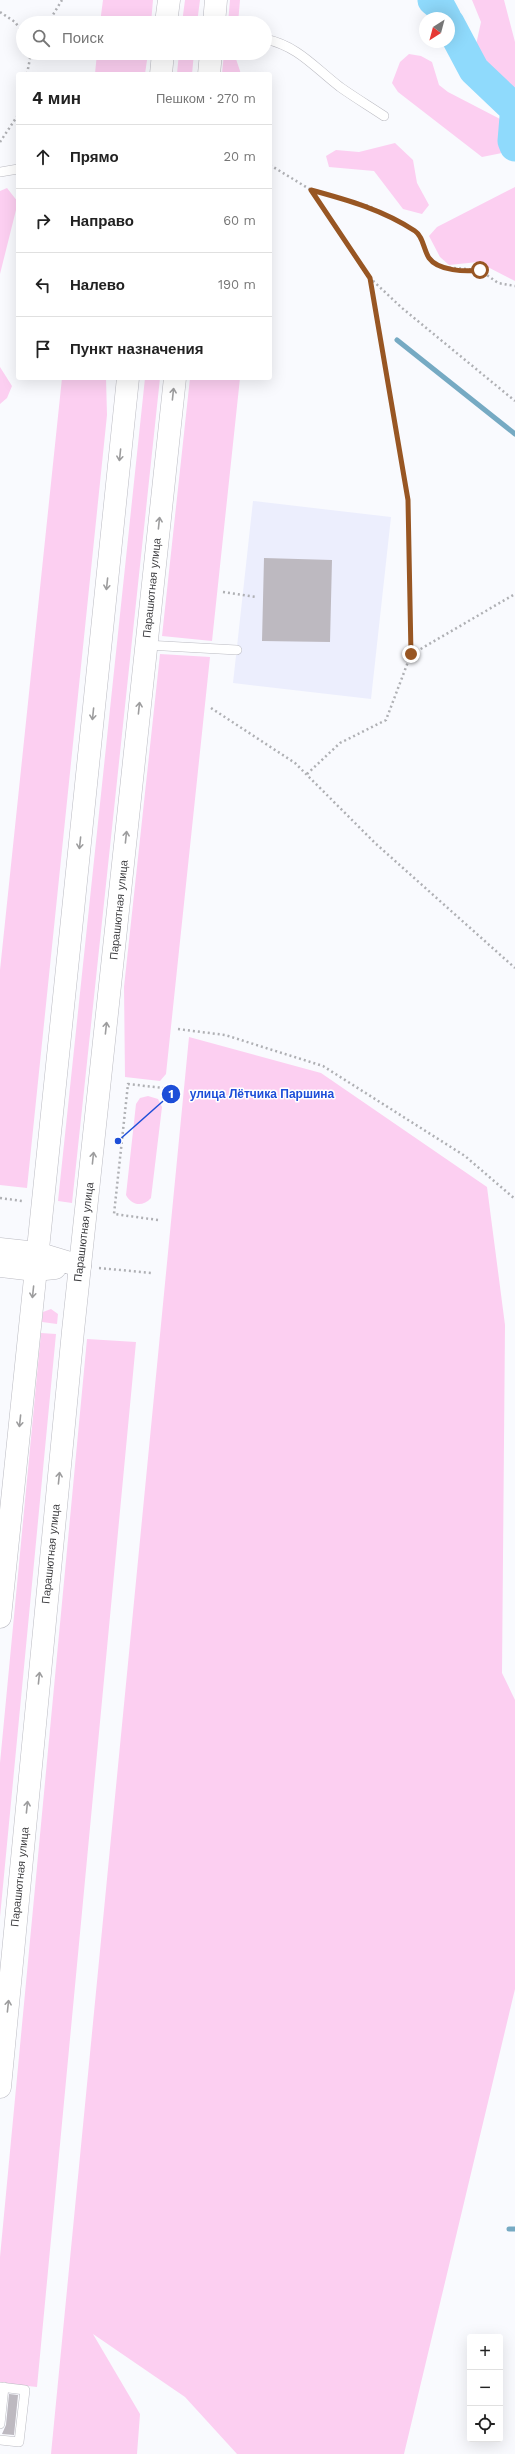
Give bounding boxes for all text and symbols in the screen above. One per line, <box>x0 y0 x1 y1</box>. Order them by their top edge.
north arrow <box>419 12 455 48</box>
search box <box>16 16 272 60</box>
icon: search <box>30 27 52 49</box>
text: Поиск <box>62 29 104 47</box>
text: 4 мин <box>32 88 81 108</box>
text: Пешком · 270 m <box>156 91 256 106</box>
icon: ahead <box>32 146 54 168</box>
text: Прямо <box>70 148 119 166</box>
text: 20 m <box>224 149 256 164</box>
icon: right <box>32 210 54 232</box>
text: Направо <box>70 212 134 230</box>
text: 60 m <box>223 213 256 228</box>
route start <box>471 261 489 279</box>
icon: left <box>32 274 54 296</box>
text: Налево <box>70 276 125 294</box>
text: 190 m <box>218 277 256 292</box>
icon: arrive <box>32 338 54 360</box>
text: Пункт назначения <box>70 340 203 358</box>
one-way arrow <box>170 388 177 401</box>
one-way arrow <box>117 448 124 461</box>
one-way arrow <box>156 517 163 530</box>
street label: Парашютная улица <box>140 537 164 639</box>
one-way arrow <box>103 577 110 590</box>
route end <box>402 645 420 663</box>
one-way arrow <box>136 702 143 715</box>
one-way arrow <box>89 707 97 720</box>
one-way arrow <box>122 831 130 844</box>
one-way arrow <box>76 836 83 849</box>
street label: Парашютная улица <box>107 859 131 961</box>
one-way arrow <box>103 1022 110 1035</box>
callout: улица Лётчика Паршина <box>161 1082 342 1106</box>
text: 1 <box>168 1087 174 1101</box>
text: улица Лётчика Паршина <box>190 1087 335 1101</box>
one-way arrow <box>89 1152 96 1165</box>
street label: Парашютная улица <box>71 1181 97 1283</box>
one-way arrow <box>30 1285 37 1298</box>
one-way arrow <box>16 1414 24 1427</box>
one-way arrow <box>55 1472 62 1485</box>
street label: Парашютная улица <box>39 1503 63 1605</box>
one-way arrow <box>36 1672 43 1685</box>
one-way arrow <box>23 1801 31 1814</box>
street label: Парашютная улица <box>8 1826 32 1928</box>
one-way arrow <box>4 2000 11 2013</box>
map controls <box>467 2334 503 2442</box>
button: + <box>467 2334 503 2370</box>
button: − <box>467 2370 503 2406</box>
button: locate <box>467 2406 503 2442</box>

